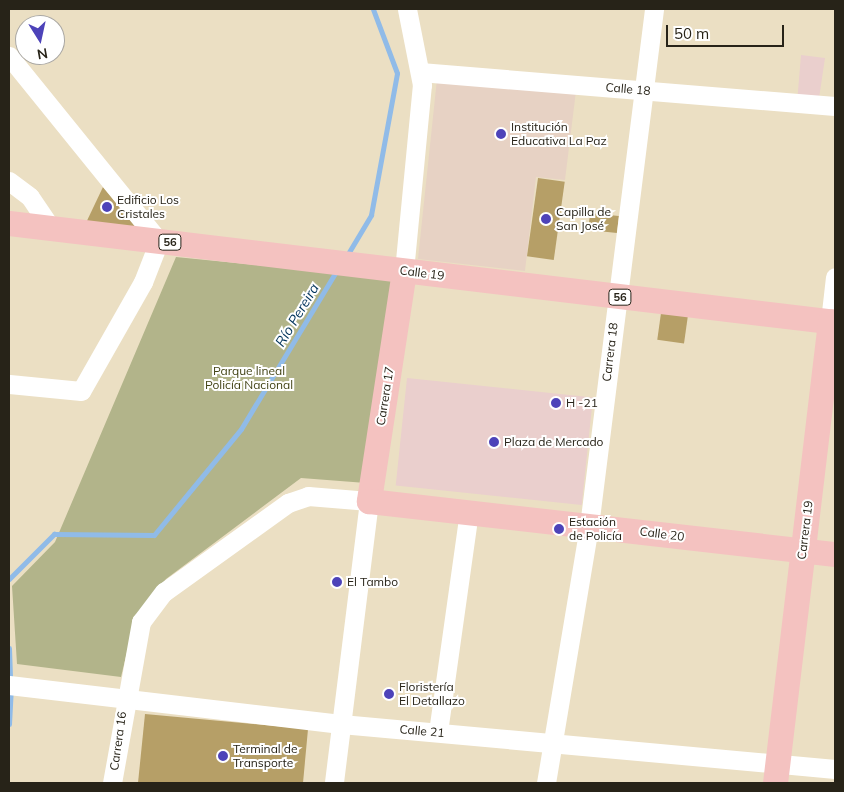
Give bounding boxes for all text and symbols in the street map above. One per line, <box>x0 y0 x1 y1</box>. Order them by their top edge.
north arrow <box>15 15 65 65</box>
scale bar <box>669 15 786 47</box>
text: 50 m <box>674 24 709 43</box>
text: N <box>36 44 49 64</box>
street label: Calle 18 <box>605 80 651 98</box>
place label: Institución Educativa La Paz <box>511 120 607 148</box>
marker: Institución Educativa La Paz <box>495 128 507 140</box>
place label: Edificio Los Cristales <box>117 193 179 221</box>
marker: Edificio Los Cristales <box>101 201 113 213</box>
place label: Capilla de San José <box>556 205 611 233</box>
marker: Capilla de San José <box>540 213 552 225</box>
road number: 56 <box>158 233 182 250</box>
street label: Calle 19 <box>399 263 445 283</box>
water label: Río Pereira <box>272 280 322 350</box>
road number: 56 <box>608 288 632 306</box>
street label: Carrera 18 <box>599 322 621 382</box>
park label: Parque lineal Policía Nacional <box>205 364 293 392</box>
street label: Carrera 17 <box>373 366 397 426</box>
place label: H -21 <box>566 396 598 410</box>
marker: H -21 <box>550 397 562 409</box>
place label: Plaza de Mercado <box>504 435 603 449</box>
marker: Plaza de Mercado <box>488 436 500 448</box>
street label: Carrera 19 <box>794 500 816 560</box>
place label: Estación de Policía <box>569 515 622 543</box>
marker: Estación de Policía <box>553 523 565 535</box>
street label: Calle 20 <box>639 524 685 544</box>
place label: El Tambo <box>347 575 398 589</box>
marker: El Tambo <box>331 576 343 588</box>
place label: Floristería El Detallazo <box>399 680 465 708</box>
marker: Floristería El Detallazo <box>383 688 395 700</box>
street label: Carrera 16 <box>107 711 129 771</box>
street label: Calle 21 <box>399 722 445 740</box>
place label: Terminal de Transporte <box>233 742 298 770</box>
marker: Terminal de Transporte <box>217 750 229 762</box>

